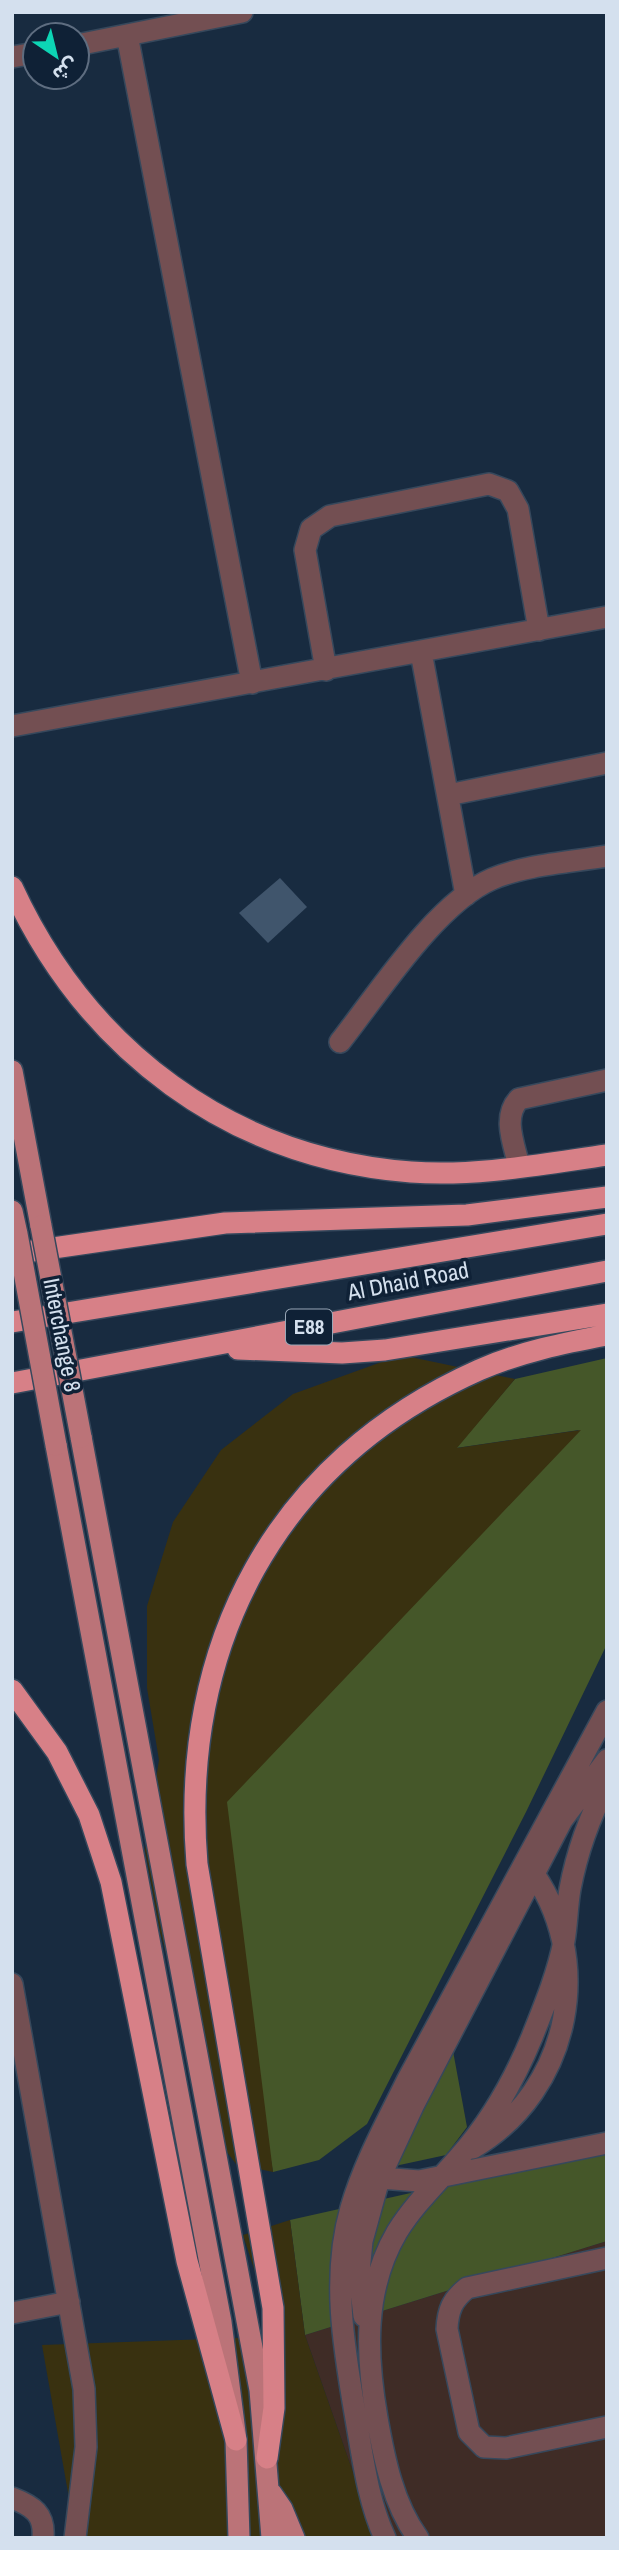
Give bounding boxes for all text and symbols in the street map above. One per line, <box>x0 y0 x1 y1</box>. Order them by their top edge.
north arrow <box>21 21 91 91</box>
text: ش <box>48 52 84 88</box>
street label: Al Dhaid Road <box>344 1254 471 1308</box>
street label: Interchange 8 <box>36 1275 89 1394</box>
road number: E88 <box>286 1310 332 1344</box>

